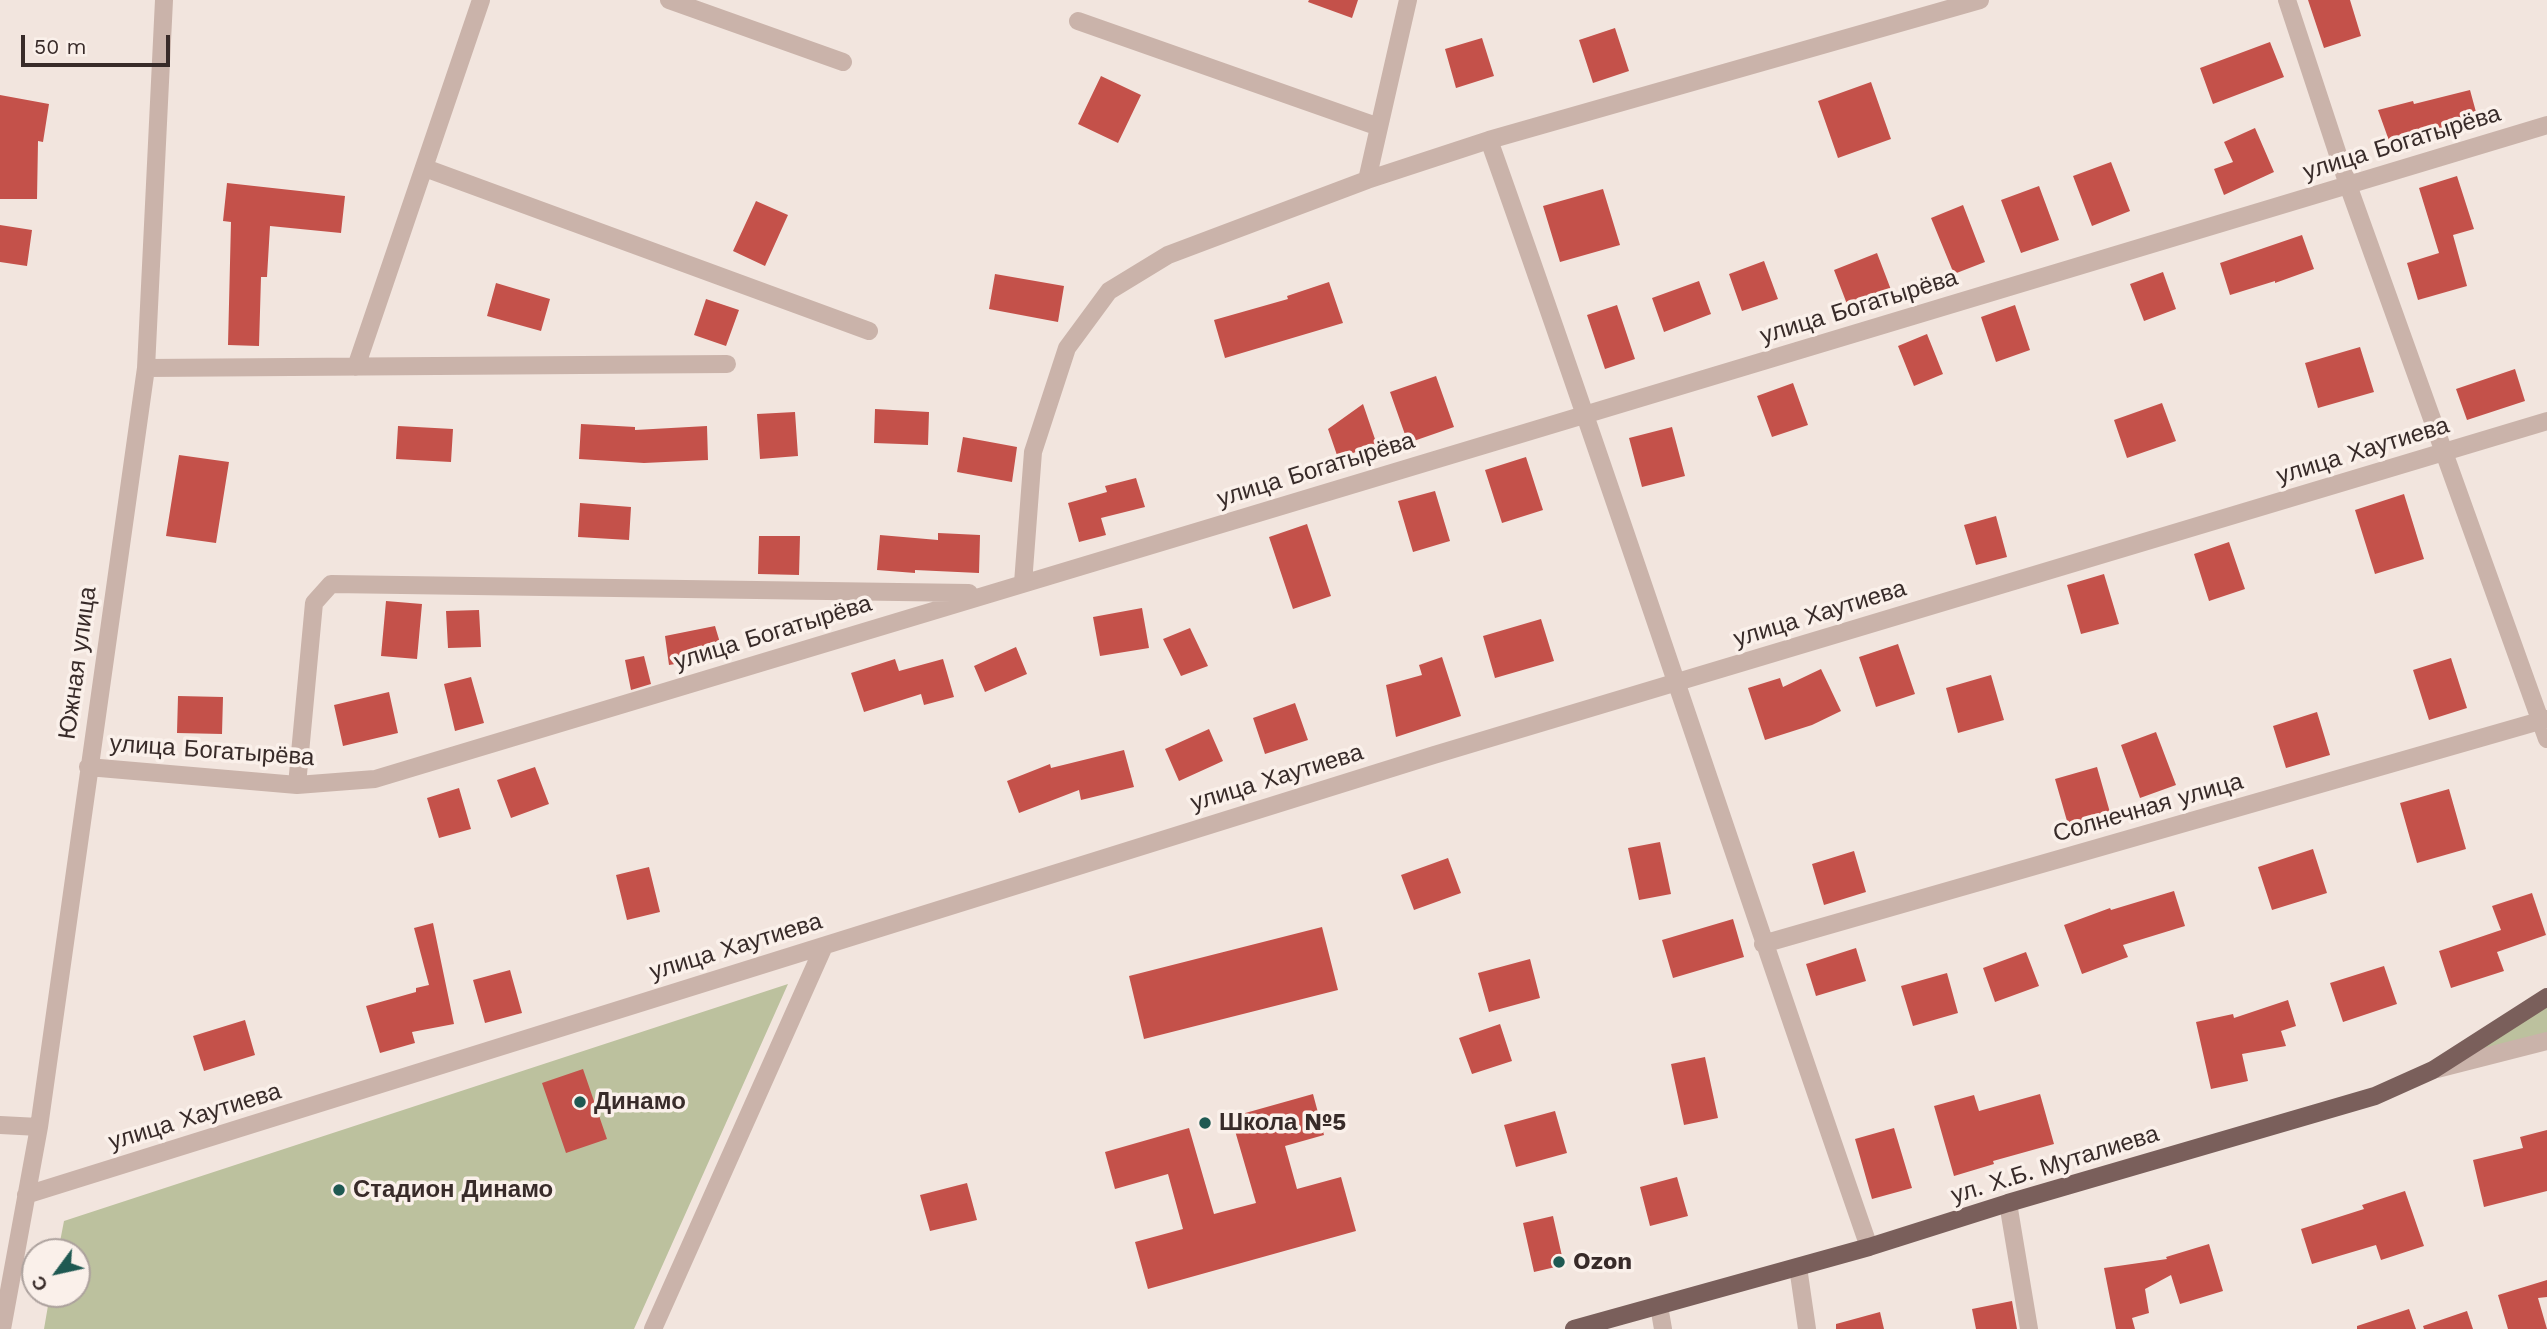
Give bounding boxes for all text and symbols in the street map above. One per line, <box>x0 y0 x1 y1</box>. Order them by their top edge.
scale bar <box>24 21 173 65</box>
text: 50 m <box>34 34 86 59</box>
street label: улица Богатырёва <box>2300 99 2504 187</box>
street label: улица Богатырёва <box>1757 263 1961 351</box>
street label: улица Хаутиева <box>2273 411 2453 491</box>
street label: улица Богатырёва <box>1214 426 1418 514</box>
street label: улица Хаутиева <box>1730 574 1910 654</box>
street label: Южная улица <box>53 585 103 741</box>
street label: улица Богатырёва <box>671 589 875 677</box>
street label: улица Богатырёва <box>109 729 315 773</box>
street label: улица Хаутиева <box>1187 738 1367 818</box>
street label: Солнечная улица <box>2050 767 2246 849</box>
street label: улица Хаутиева <box>646 907 826 987</box>
street label: улица Хаутиева <box>105 1077 285 1157</box>
place label: Динамо <box>594 1088 686 1116</box>
marker: Динамо <box>572 1094 588 1110</box>
place label: Школа №5 <box>1219 1109 1346 1137</box>
marker: Школа №5 <box>1197 1115 1213 1131</box>
street label: ул. Х.Б. Муталиева <box>1948 1120 2162 1210</box>
place label: Стадион Динамо <box>353 1176 553 1204</box>
marker: Стадион Динамо <box>331 1182 347 1198</box>
north arrow <box>21 1238 91 1308</box>
place label: Ozon <box>1573 1248 1632 1276</box>
marker: Ozon <box>1551 1254 1567 1270</box>
text: С <box>26 1272 53 1296</box>

